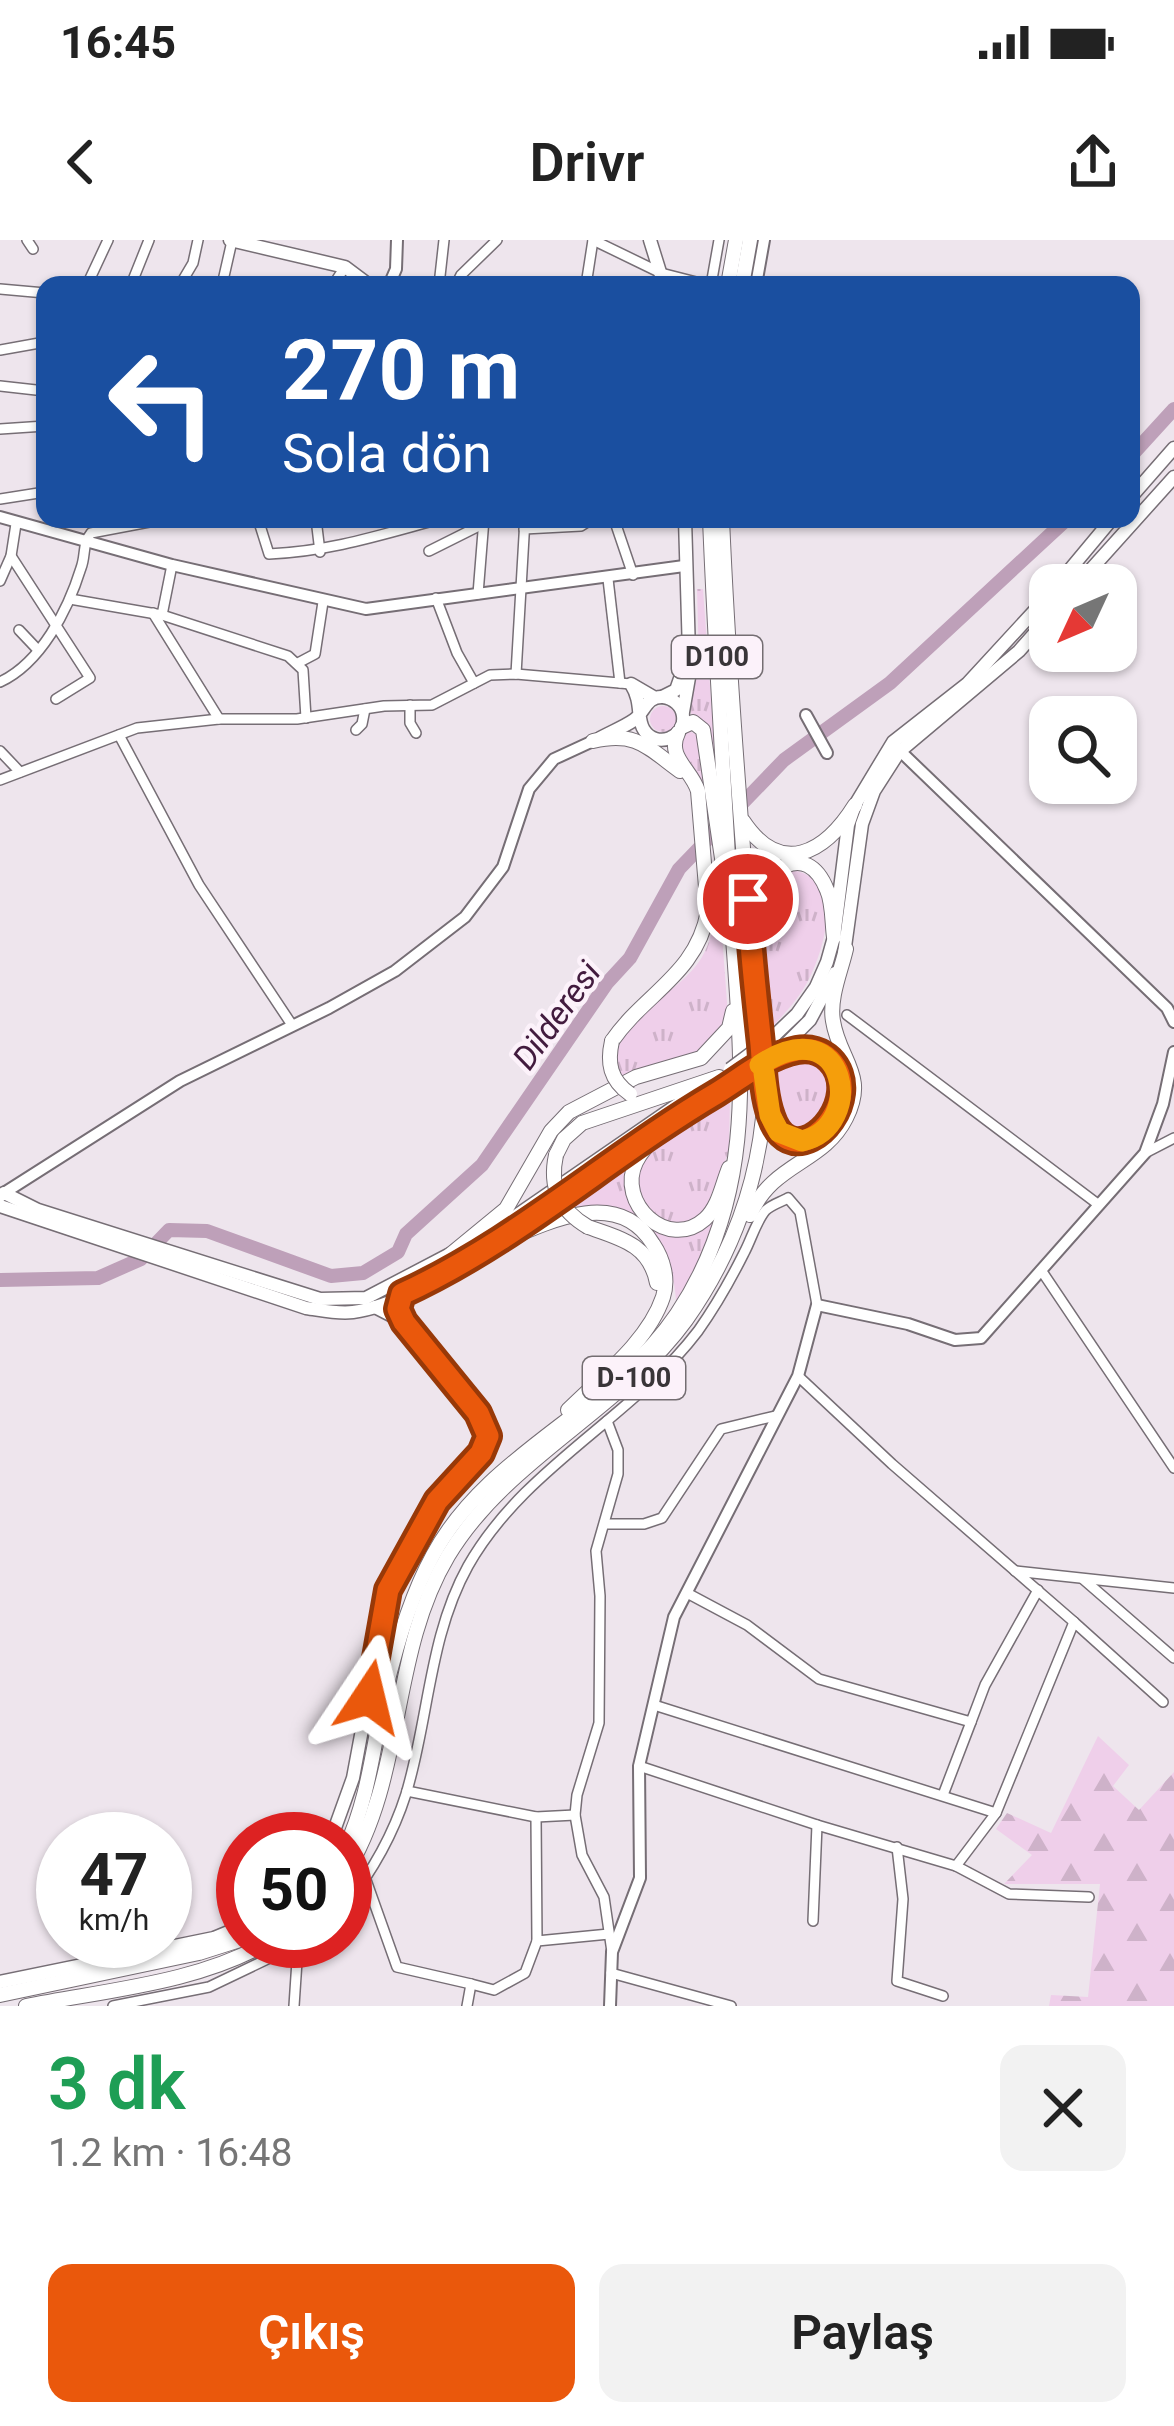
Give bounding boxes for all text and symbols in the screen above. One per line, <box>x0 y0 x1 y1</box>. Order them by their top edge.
text: 16:45 <box>60 16 176 69</box>
icon: back <box>48 129 114 195</box>
icon: share <box>1060 129 1126 195</box>
text: Drivr <box>529 131 645 194</box>
text: 270 m <box>282 321 520 420</box>
icon: left <box>84 324 240 480</box>
text: Sola dön <box>282 422 492 485</box>
north arrow <box>1029 564 1137 672</box>
map controls <box>1029 564 1137 804</box>
road number: D100 <box>672 636 762 678</box>
button: search <box>1029 696 1137 804</box>
pin <box>697 848 799 950</box>
icon: arrive <box>715 866 781 932</box>
water label: Dilderesi <box>504 954 609 1077</box>
road number: D-100 <box>583 1357 685 1399</box>
position arrow <box>306 1634 432 1760</box>
speed limit sign: 50 <box>216 1812 372 1968</box>
text: 47 <box>80 1839 148 1910</box>
text: km/h <box>79 1902 149 1937</box>
text: 3 dk <box>48 2042 186 2127</box>
button: close <box>1000 2045 1126 2171</box>
text: 1.2 km · 16:48 <box>48 2130 292 2176</box>
button: Çıkış <box>48 2264 575 2402</box>
button: Paylaş <box>599 2264 1126 2402</box>

